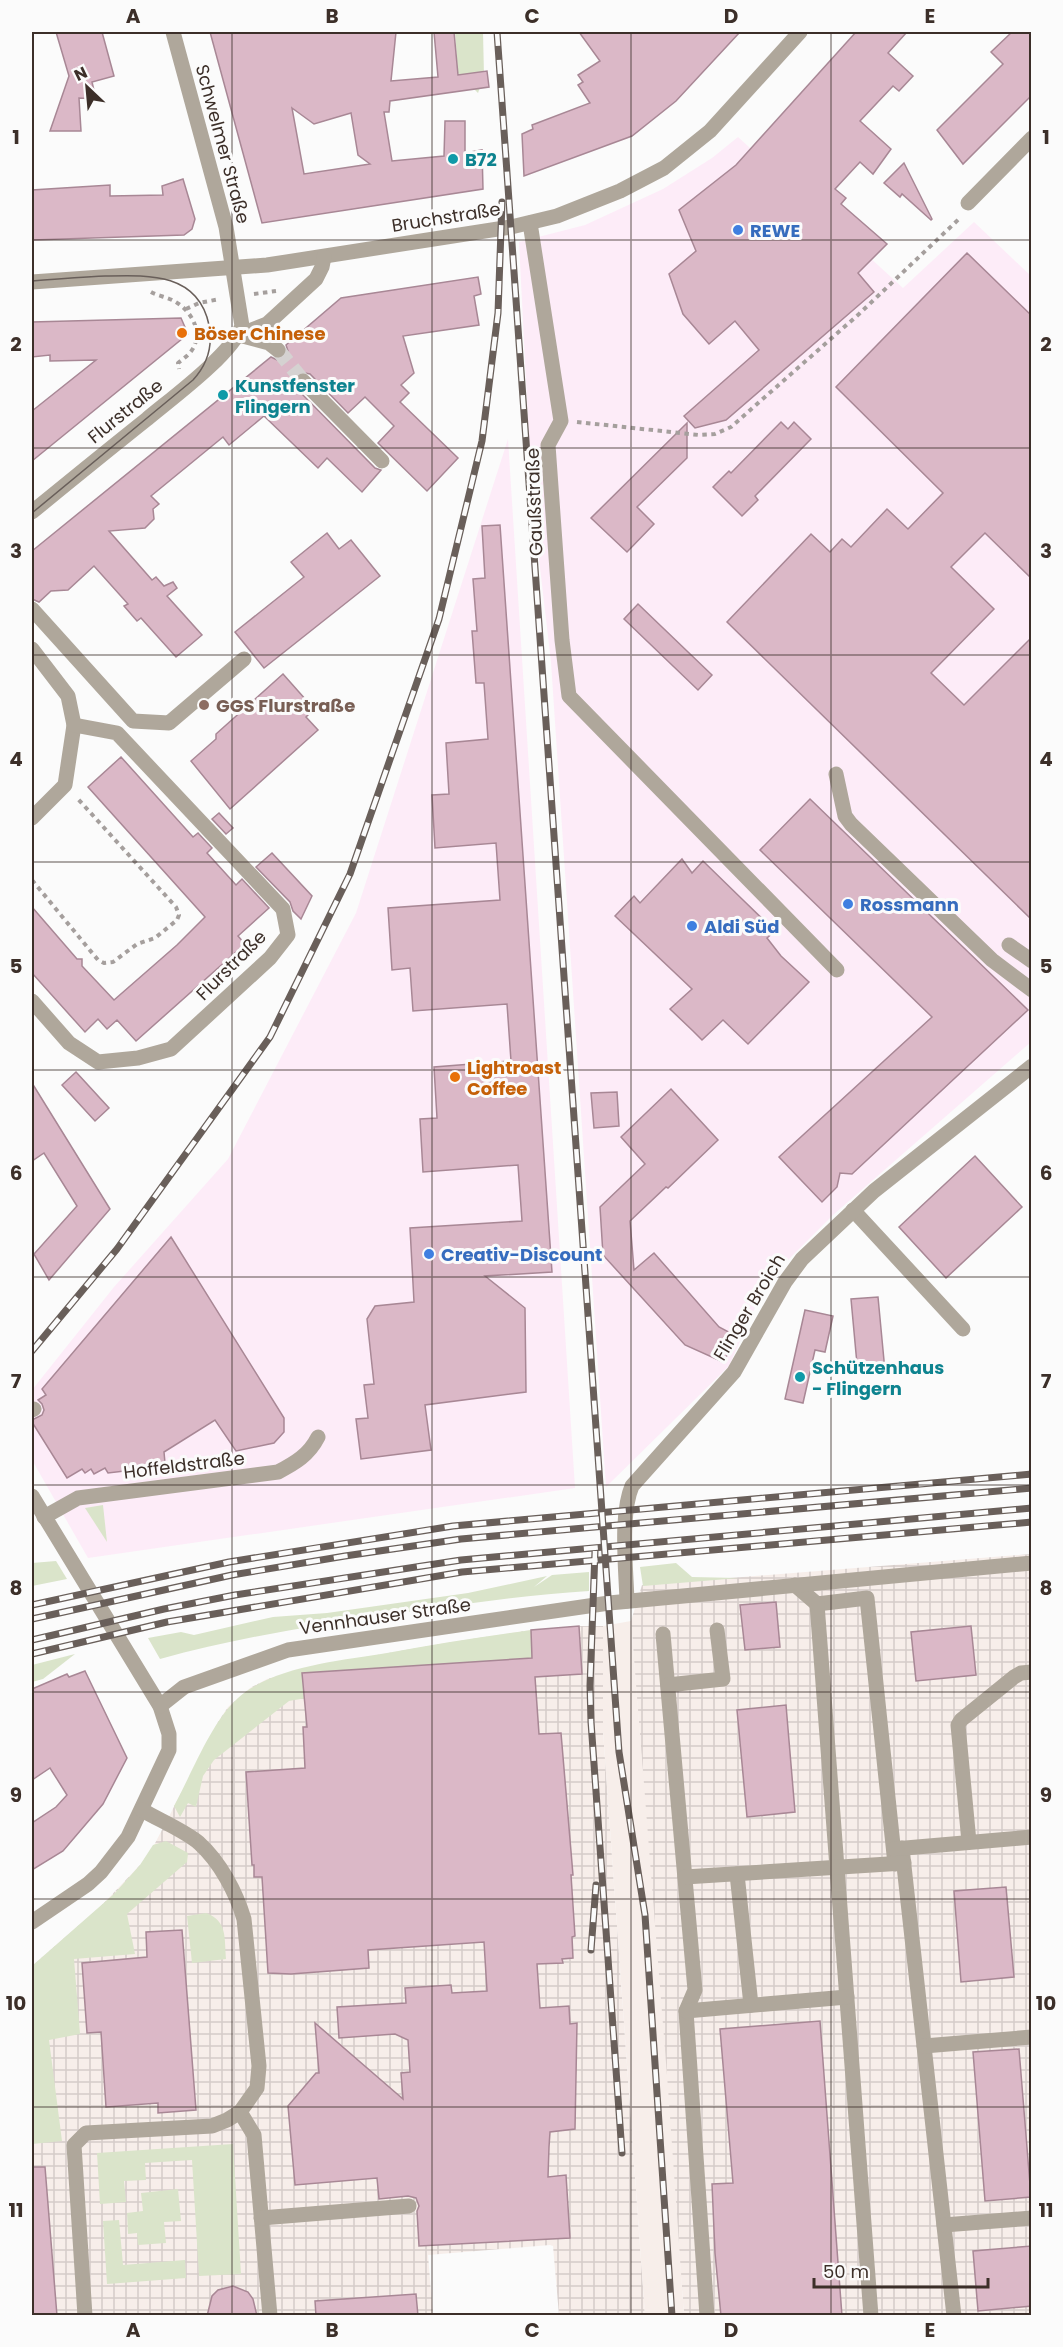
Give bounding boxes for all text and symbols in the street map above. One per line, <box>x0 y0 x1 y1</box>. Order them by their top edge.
text: A <box>126 2 141 30</box>
text: B <box>325 2 339 30</box>
text: C <box>524 2 540 30</box>
text: D <box>724 2 738 30</box>
text: E <box>925 2 935 30</box>
north arrow <box>57 57 117 117</box>
text: N <box>70 61 91 87</box>
street label: Schwelmer Straße <box>190 62 256 226</box>
text: 1 <box>12 123 20 151</box>
text: 1 <box>1042 123 1050 151</box>
place label: B72 <box>465 147 497 172</box>
marker: B72 <box>446 152 460 166</box>
street label: Bruchstraße <box>390 196 502 238</box>
place label: REWE <box>750 218 800 243</box>
marker: REWE <box>731 223 745 237</box>
place label: Böser Chinese <box>194 321 326 346</box>
marker: Böser Chinese <box>175 326 189 340</box>
text: 2 <box>10 330 22 358</box>
text: 2 <box>1040 330 1052 358</box>
street label: Flurstraße <box>82 373 168 449</box>
place label: Kunstfenster Flingern <box>235 373 355 419</box>
marker: Kunstfenster Flingern <box>216 388 230 402</box>
street label: Gaußstraße <box>520 447 548 557</box>
text: 3 <box>10 537 22 565</box>
text: 3 <box>1040 537 1052 565</box>
place label: GGS Flurstraße <box>216 693 355 718</box>
marker: GGS Flurstraße <box>197 698 211 712</box>
text: 4 <box>9 745 23 773</box>
text: 4 <box>1039 745 1053 773</box>
place label: Rossmann <box>860 892 959 917</box>
marker: Rossmann <box>841 897 855 911</box>
place label: Aldi Süd <box>704 914 779 939</box>
marker: Aldi Süd <box>685 919 699 933</box>
street label: Flurstraße <box>190 924 272 1006</box>
text: 5 <box>10 952 23 980</box>
text: 5 <box>1040 952 1053 980</box>
place label: Lightroast Coffee <box>467 1055 561 1101</box>
marker: Lightroast Coffee <box>448 1070 462 1084</box>
text: 6 <box>10 1159 22 1187</box>
text: 6 <box>1040 1159 1052 1187</box>
place label: Creativ-Discount <box>441 1242 602 1267</box>
marker: Creativ-Discount <box>422 1247 436 1261</box>
street label: Flinger Broich <box>707 1249 791 1365</box>
place label: Schützenhaus - Flingern <box>812 1355 944 1401</box>
text: 7 <box>11 1367 22 1395</box>
text: 7 <box>1041 1367 1052 1395</box>
marker: Schützenhaus - Flingern <box>793 1370 807 1384</box>
street label: Hoffeldstraße <box>122 1445 246 1485</box>
text: 8 <box>10 1574 22 1602</box>
text: 8 <box>1040 1574 1052 1602</box>
street label: Vennhauser Straße <box>298 1592 472 1640</box>
text: 9 <box>10 1781 22 1809</box>
text: 9 <box>1040 1781 1052 1809</box>
text: 10 <box>6 1989 26 2017</box>
text: 10 <box>1036 1989 1056 2017</box>
text: 11 <box>8 2196 24 2224</box>
text: 11 <box>1038 2196 1054 2224</box>
scale bar <box>814 2251 988 2289</box>
text: 50 m <box>823 2259 869 2284</box>
text: A <box>126 2316 141 2344</box>
text: B <box>325 2316 339 2344</box>
text: C <box>524 2316 540 2344</box>
text: D <box>724 2316 738 2344</box>
text: E <box>925 2316 935 2344</box>

